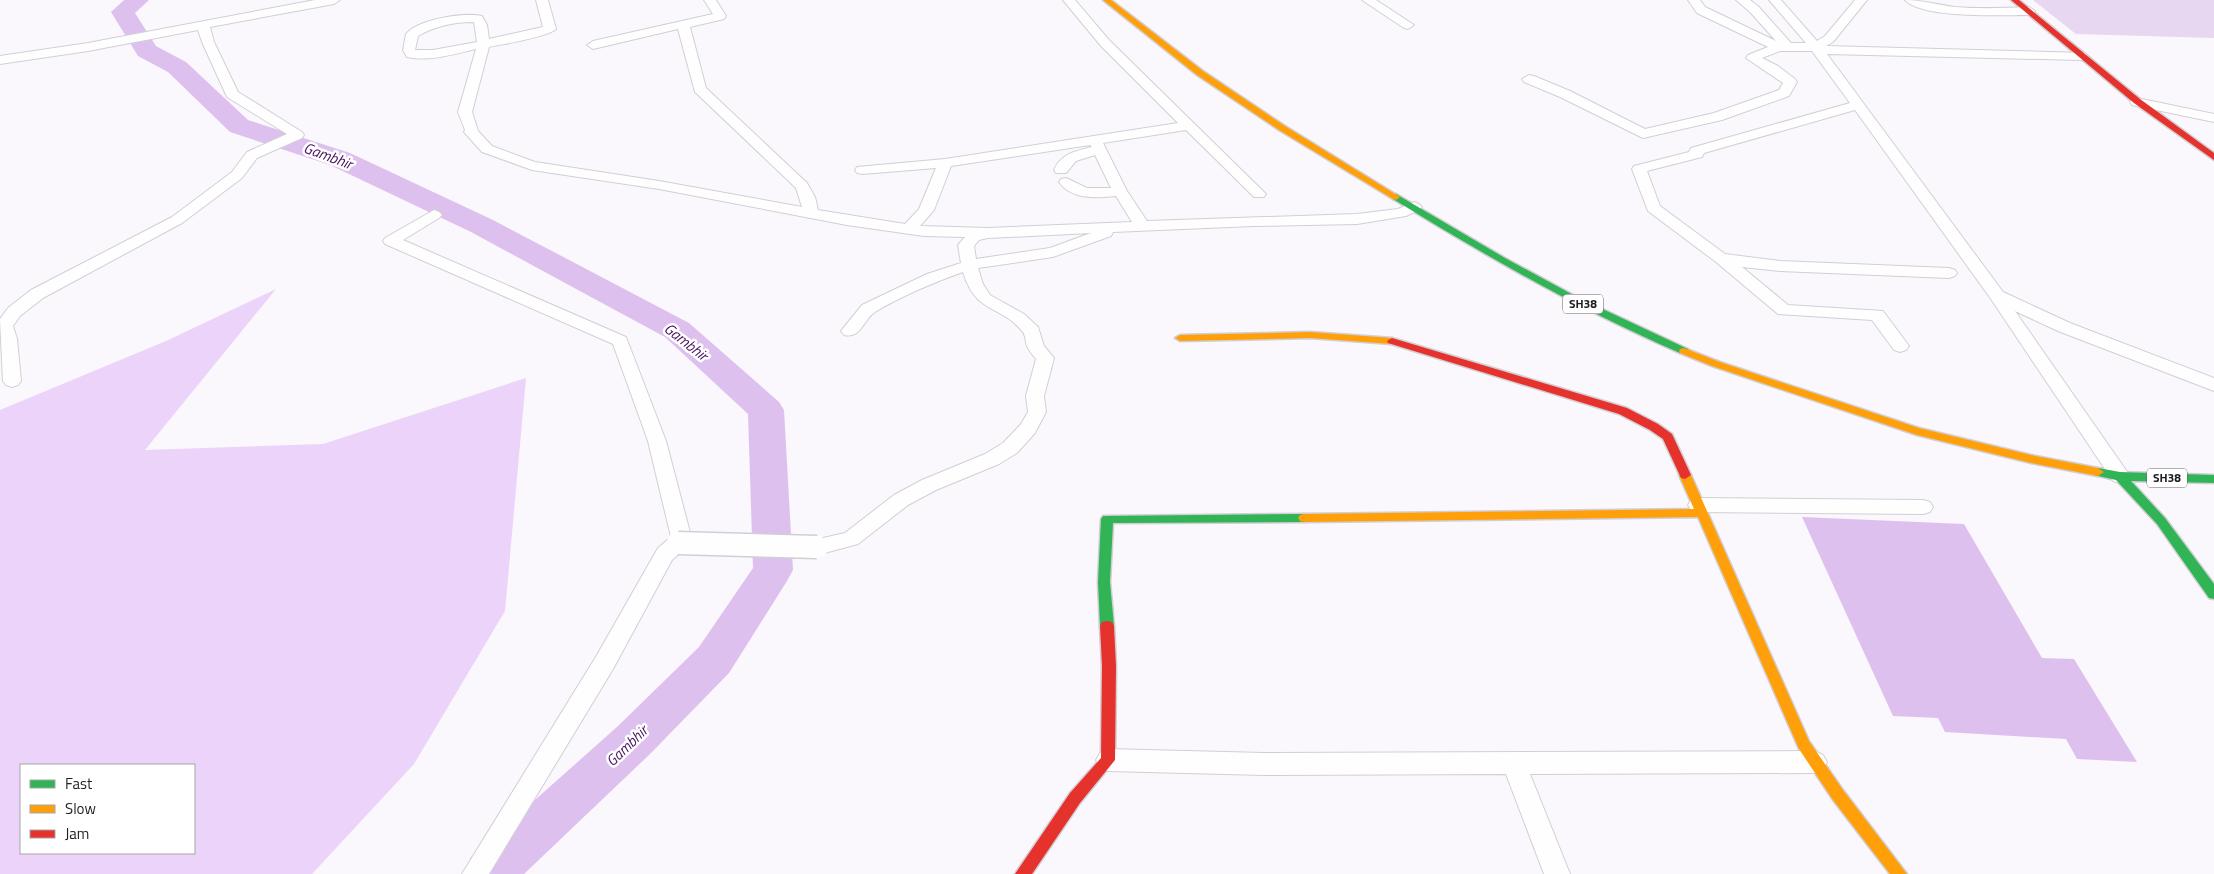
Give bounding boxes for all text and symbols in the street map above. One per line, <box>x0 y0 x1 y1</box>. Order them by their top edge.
water label: Gambhir <box>301 136 358 176</box>
road number: SH38 <box>1563 294 1603 314</box>
water label: Gambhir <box>659 317 715 368</box>
road number: SH38 <box>2147 468 2187 488</box>
water label: Gambhir <box>600 718 654 771</box>
legend <box>20 764 195 854</box>
text: Fast <box>65 772 93 795</box>
text: Slow <box>65 797 96 820</box>
text: Jam <box>65 822 89 845</box>

